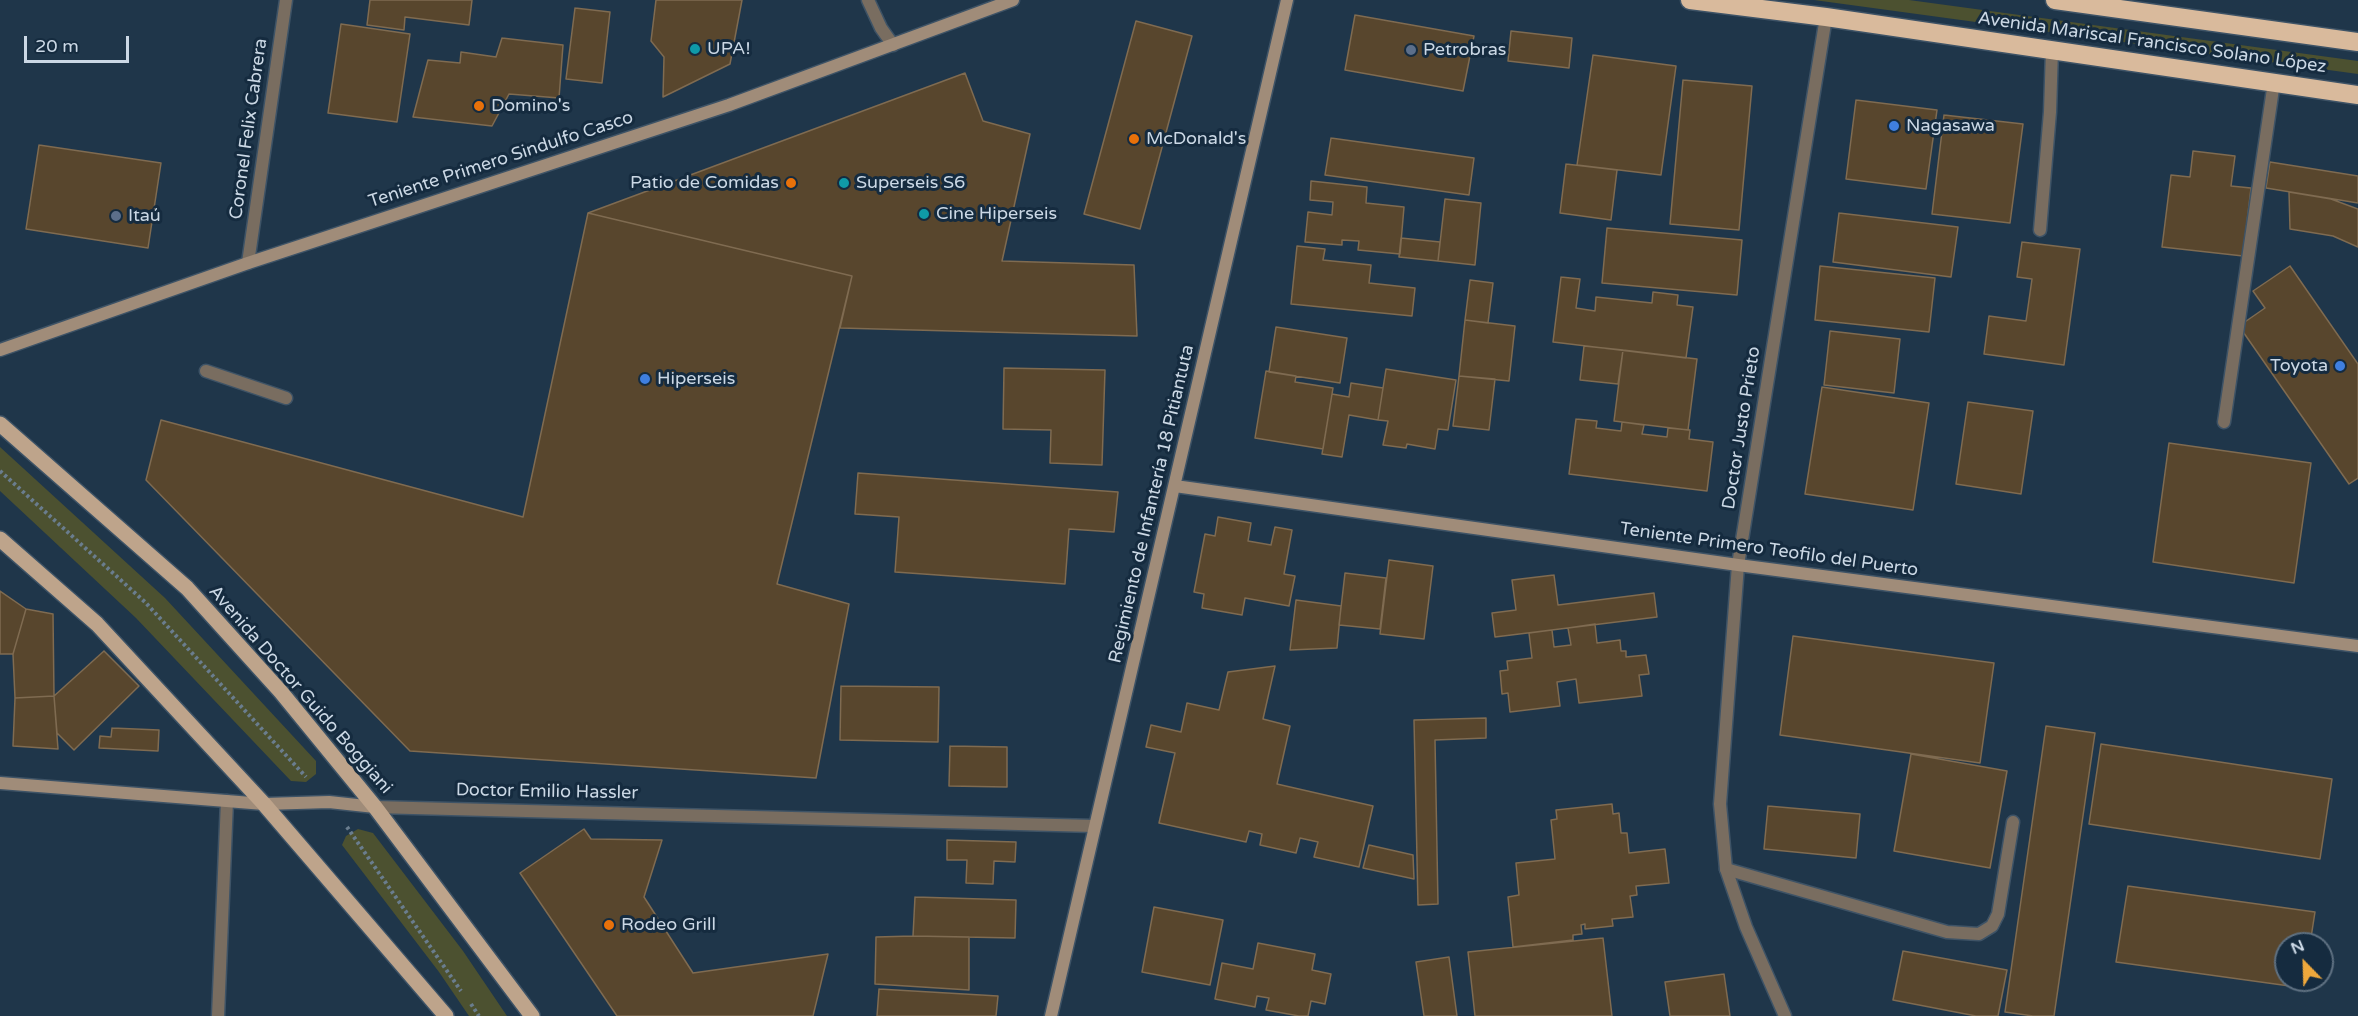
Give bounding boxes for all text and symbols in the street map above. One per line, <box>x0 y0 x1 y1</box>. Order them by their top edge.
street label: Avenida Mariscal Francisco Solano López <box>1976 8 2328 78</box>
scale bar <box>27 24 132 62</box>
text: 20 m <box>35 35 79 57</box>
street label: Coronel Felix Cabrera <box>226 37 272 221</box>
place label: UPA! <box>707 38 750 60</box>
place label: Petrobras <box>1423 39 1506 61</box>
marker: UPA! <box>688 42 702 56</box>
marker: Petrobras <box>1404 43 1418 57</box>
place label: Domino's <box>491 95 570 117</box>
marker: Domino's <box>472 99 486 113</box>
street label: Teniente Primero Sindulfo Casco <box>366 107 636 213</box>
place label: Nagasawa <box>1906 115 1995 137</box>
marker: Nagasawa <box>1887 119 1901 133</box>
place label: McDonald's <box>1146 128 1246 150</box>
marker: McDonald's <box>1127 132 1141 146</box>
place label: Patio de Comidas <box>630 172 779 194</box>
place label: Superseis S6 <box>856 172 965 194</box>
marker: Patio de Comidas <box>784 176 798 190</box>
marker: Superseis S6 <box>837 176 851 190</box>
place label: Cine Hiperseis <box>936 203 1057 225</box>
place label: Itaú <box>128 205 161 227</box>
marker: Cine Hiperseis <box>917 207 931 221</box>
marker: Itaú <box>109 209 123 223</box>
street label: Regimiento de Infantería 18 Pitiantuta <box>1105 343 1199 665</box>
street label: Doctor Justo Prieto <box>1718 345 1766 511</box>
place label: Toyota <box>2270 355 2328 377</box>
marker: Toyota <box>2333 359 2347 373</box>
place label: Hiperseis <box>657 368 735 390</box>
marker: Hiperseis <box>638 372 652 386</box>
street label: Teniente Primero Teofilo del Puerto <box>1618 518 1920 582</box>
street label: Avenida Doctor Guido Boggiani <box>204 581 396 799</box>
street label: Doctor Emilio Hassler <box>456 780 638 804</box>
place label: Rodeo Grill <box>621 914 716 936</box>
marker: Rodeo Grill <box>602 918 616 932</box>
north arrow <box>2274 932 2334 992</box>
text: N <box>2288 936 2308 959</box>

